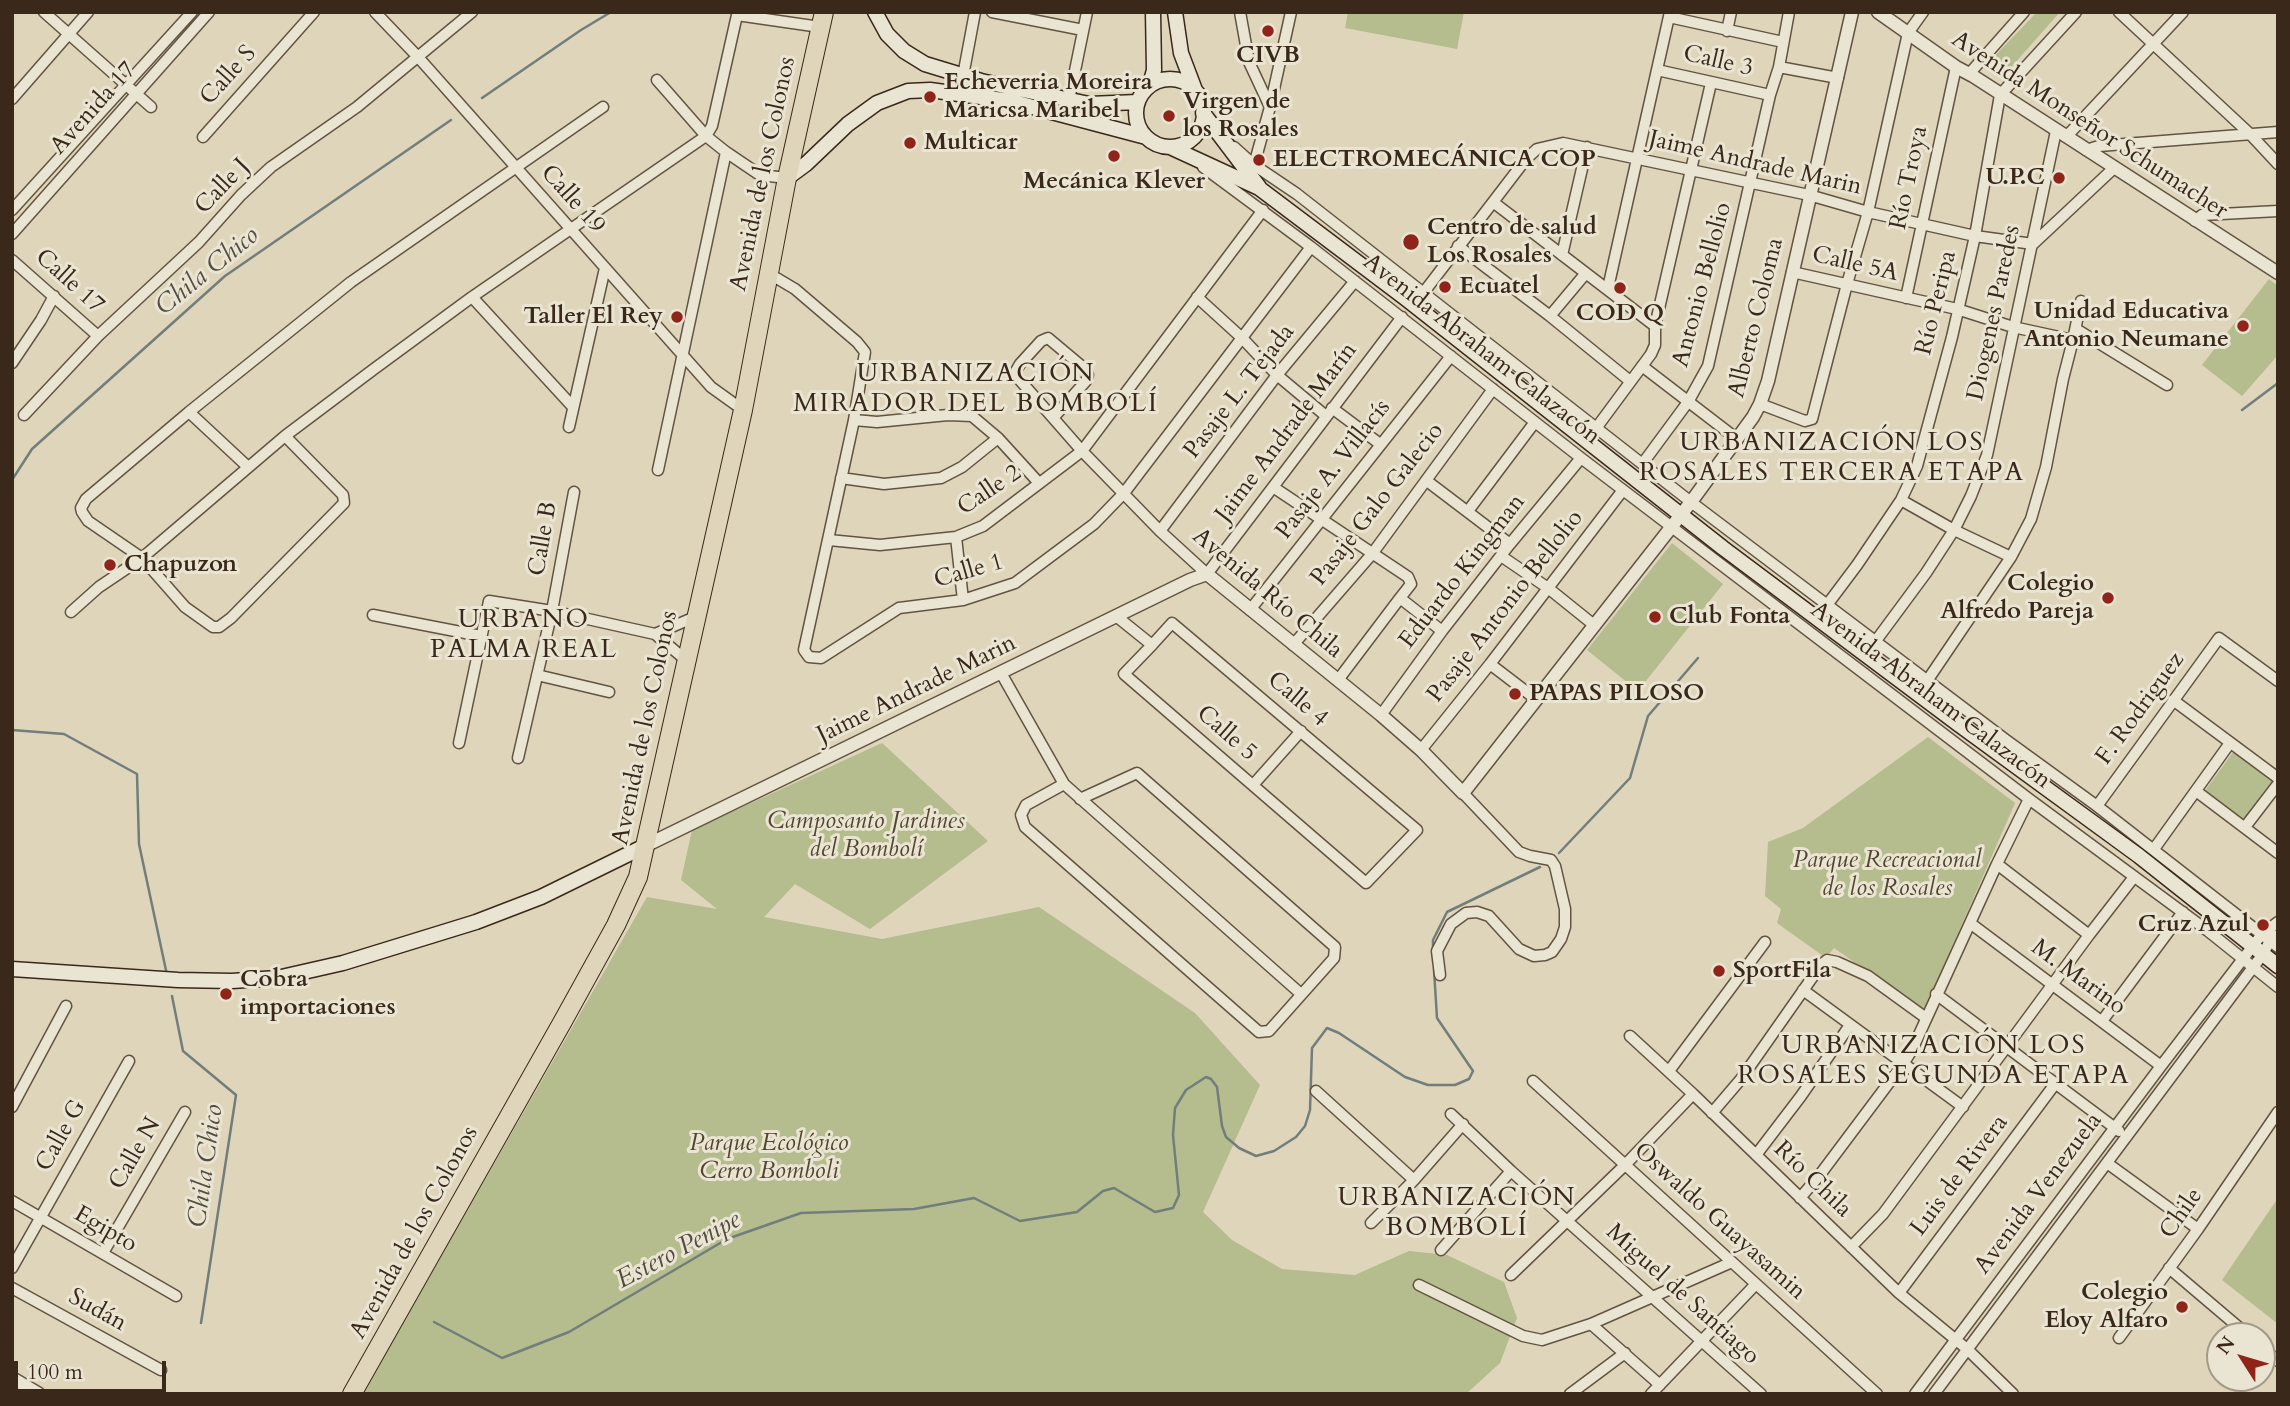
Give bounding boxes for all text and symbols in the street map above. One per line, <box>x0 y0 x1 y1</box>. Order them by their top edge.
marker: CIVB <box>1260 23 1276 39</box>
street label: Avenida Monseñor Schumacher <box>1945 26 2233 226</box>
street label: Calle S <box>195 40 263 112</box>
street label: Calle 3 <box>1680 40 1756 84</box>
place label: CIVB <box>1236 42 1300 70</box>
street label: Avenida de los Colonos <box>725 54 803 294</box>
street label: Avenida 17 <box>45 57 143 161</box>
place label: Echeverria Moreira Maricsa Maribel <box>944 69 1153 125</box>
place label: Virgen de los Rosales <box>1183 88 1299 144</box>
marker: Echeverria Moreira Maricsa Maribel <box>922 89 938 105</box>
marker: Virgen de los Rosales <box>1161 108 1177 124</box>
street label: Río Troya <box>1885 124 1935 232</box>
street label: Jaime Andrade Marin <box>1646 125 1864 203</box>
place label: Multicar <box>924 129 1018 157</box>
marker: Multicar <box>902 135 918 151</box>
place label: ELECTROMECÁNICA COP <box>1273 146 1596 174</box>
marker: Mecánica Klever <box>1106 148 1122 164</box>
marker: ELECTROMECÁNICA COP <box>1251 152 1267 168</box>
street label: Calle J <box>190 153 256 221</box>
street label: Calle 19 <box>534 160 610 240</box>
place label: U.P.C <box>1986 164 2045 192</box>
place label: Mecánica Klever <box>1023 168 1205 196</box>
marker: U.P.C <box>2051 170 2067 186</box>
street label: Antonio Bellolio <box>1667 200 1739 370</box>
place label: Centro de salud Los Rosales <box>1427 214 1597 270</box>
water label: Chila Chico <box>150 221 266 323</box>
street label: Diogenes Paredes <box>1962 223 2028 403</box>
marker: Centro de salud Los Rosales <box>1401 232 1421 252</box>
street label: Alberto Coloma <box>1723 235 1791 401</box>
street label: Calle 5A <box>1809 241 1901 289</box>
street label: Calle 17 <box>29 244 109 320</box>
street label: Avenida Abraham Calazacón <box>1357 248 1605 452</box>
street label: Río Peripa <box>1910 248 1964 358</box>
place label: Ecuatel <box>1459 273 1539 301</box>
marker: Ecuatel <box>1437 279 1453 295</box>
marker: COD Q <box>1612 280 1628 296</box>
place label: Unidad Educativa Antonio Neumane <box>2023 298 2229 354</box>
place label: COD Q <box>1576 300 1664 328</box>
place label: Taller El Rey <box>523 303 663 331</box>
marker: Taller El Rey <box>669 309 685 325</box>
marker: Unidad Educativa Antonio Neumane <box>2235 318 2251 334</box>
street label: Pasaje L. Tejada <box>1179 319 1301 465</box>
street label: Jaime Andrade Marín <box>1210 337 1364 529</box>
district label: URBANIZACIÓN MIRADOR DEL BOMBOLÍ <box>796 359 1156 420</box>
street label: Pasaje A. Villacís <box>1271 394 1397 546</box>
street label: Pasaje Galo Galecio <box>1305 418 1451 592</box>
district label: URBANIZACIÓN LOS ROSALES TERCERA ETAPA <box>1642 428 2022 490</box>
street label: Calle 2 <box>953 459 1027 523</box>
street label: Eduardo Kingman <box>1394 489 1532 655</box>
street label: Calle B <box>523 500 565 578</box>
street label: Pasaje Antonio Bellolio <box>1422 505 1590 709</box>
street label: Avenida Río Chila <box>1186 523 1348 665</box>
street label: Calle 1 <box>931 548 1007 596</box>
place label: Chapuzon <box>124 551 237 579</box>
marker: Chapuzon <box>102 557 118 573</box>
place label: Colegio Alfredo Pareja <box>1940 570 2094 626</box>
marker: Colegio Alfredo Pareja <box>2100 590 2116 606</box>
street label: Avenida Abraham Calazacón <box>1804 596 2056 796</box>
place label: Club Fonta <box>1669 603 1790 631</box>
district label: URBANO PALMA REAL <box>431 605 617 666</box>
street label: Avenida de los Colonos <box>607 608 685 848</box>
marker: Club Fonta <box>1647 609 1663 625</box>
street label: Jaime Andrade Marin <box>813 629 1021 751</box>
street label: F. Rodriguez <box>2090 647 2192 771</box>
street label: Calle 4 <box>1261 666 1333 734</box>
place label: PAPAS PILOSO <box>1529 680 1704 708</box>
marker: PAPAS PILOSO <box>1507 686 1523 702</box>
street label: Calle 5 <box>1190 700 1262 768</box>
park label: Camposanto Jardines del Bombolí <box>767 808 965 864</box>
park label: Parque Recreacional de los Rosales <box>1793 847 1981 903</box>
place label: Cruz Azul <box>2138 911 2249 939</box>
marker: Cruz Azul <box>2255 917 2271 933</box>
street label: M. Marino <box>2025 934 2131 1022</box>
place label: SportFila <box>1733 957 1832 985</box>
marker: SportFila <box>1711 963 1727 979</box>
place label: Cobra importaciones <box>240 966 396 1022</box>
marker: Cobra importaciones <box>218 986 234 1002</box>
district label: URBANIZACIÓN LOS ROSALES SEGUNDA ETAPA <box>1740 1031 2128 1092</box>
street label: Calle G <box>31 1095 93 1177</box>
water label: Chila Chico <box>183 1102 231 1230</box>
street label: Avenida Venezuela <box>1969 1108 2109 1280</box>
street label: Luis de Rivera <box>1905 1110 2015 1242</box>
street label: Calle N <box>104 1113 168 1195</box>
street label: Avenida de los Colonos <box>345 1122 485 1344</box>
park label: Parque Ecológico Cerro Bomboli <box>690 1130 848 1186</box>
street label: Río Chila <box>1767 1136 1857 1224</box>
street label: Oswaldo Guayasamin <box>1627 1137 1811 1307</box>
district label: URBANIZACIÓN BOMBOLÍ <box>1339 1183 1575 1244</box>
street label: Chile <box>2154 1183 2210 1245</box>
street label: Egipto <box>68 1200 142 1260</box>
water label: Estero Penipe <box>612 1205 746 1297</box>
street label: Miguel de Santiago <box>1599 1218 1765 1372</box>
place label: Colegio Eloy Alfaro <box>2044 1279 2168 1335</box>
street label: Sudán <box>63 1283 131 1339</box>
marker: Colegio Eloy Alfaro <box>2174 1299 2190 1315</box>
north arrow <box>2206 1322 2276 1392</box>
text: N <box>2210 1331 2241 1360</box>
scale bar <box>18 1346 170 1390</box>
text: 100 m <box>27 1358 83 1387</box>

